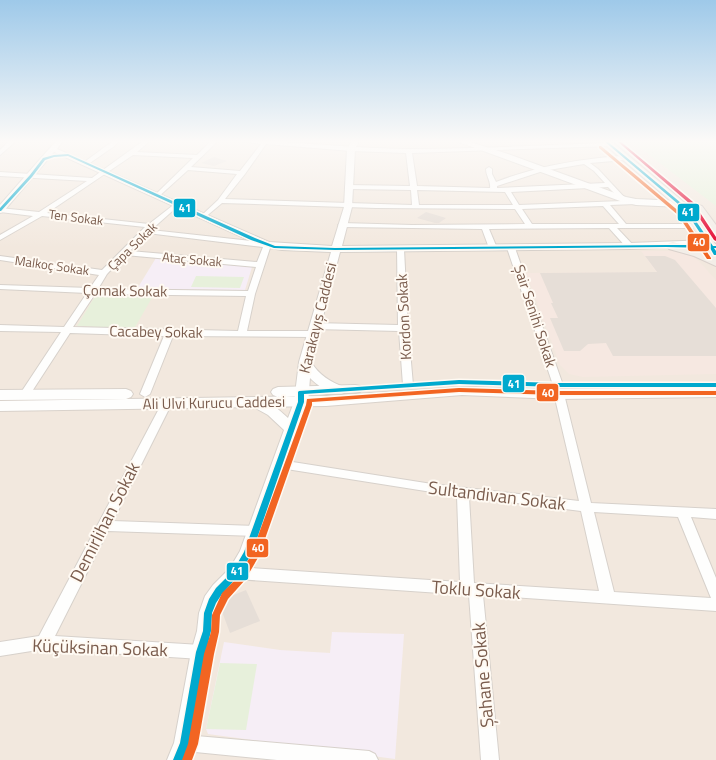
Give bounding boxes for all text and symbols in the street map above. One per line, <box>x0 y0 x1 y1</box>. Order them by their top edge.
line badge: 41 <box>173 198 196 218</box>
text: 41 <box>179 200 191 216</box>
line badge: 41 <box>677 203 700 222</box>
street label: Ten Sokak <box>48 204 104 230</box>
text: 41 <box>682 204 694 220</box>
street label: Çapa Sokak <box>103 217 161 275</box>
line badge: 40 <box>687 233 710 252</box>
text: 40 <box>693 234 705 250</box>
street label: Ataç Sokak <box>161 246 223 272</box>
street label: Malkoç Sokak <box>14 250 90 280</box>
street label: Karakayış Caddesi <box>293 260 342 376</box>
street label: Şair Senihi Sokak <box>508 261 563 370</box>
street label: Kordon Sokak <box>390 273 417 361</box>
street label: Çomak Sokak <box>83 278 167 303</box>
street label: Cacabey Sokak <box>109 319 203 344</box>
line badge: 41 <box>502 374 525 393</box>
text: 41 <box>508 376 520 392</box>
line badge: 40 <box>536 383 559 402</box>
text: 40 <box>542 385 554 401</box>
street label: Ali Ulvi Kurucu Caddesi <box>143 390 285 415</box>
street label: Demirlihan Sokak <box>63 457 147 587</box>
street label: Sultandivan Sokak <box>427 474 568 517</box>
line badge: 40 <box>246 538 269 558</box>
text: 40 <box>252 540 264 556</box>
line badge: 41 <box>226 562 249 581</box>
text: 41 <box>231 563 243 579</box>
street label: Toklu Sokak <box>431 573 522 606</box>
street label: Şahane Sokak <box>464 621 501 729</box>
street label: Küçüksinan Sokak <box>32 632 169 663</box>

